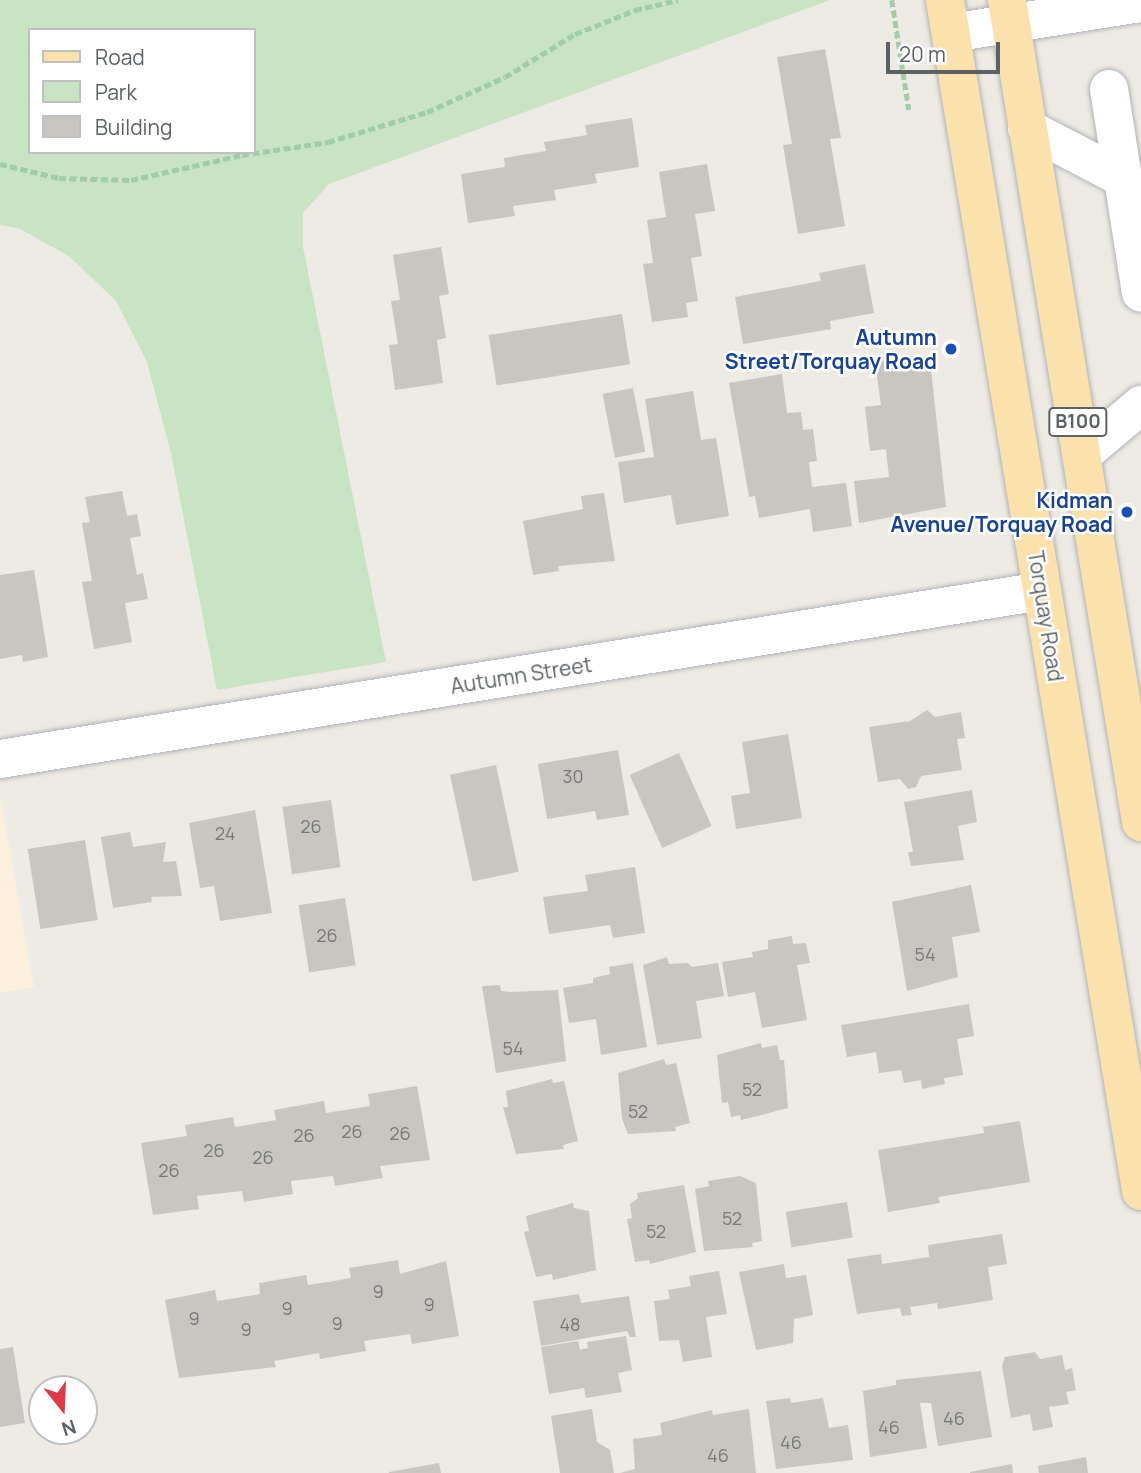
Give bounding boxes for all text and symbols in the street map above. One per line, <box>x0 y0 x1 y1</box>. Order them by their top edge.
legend <box>28 28 256 154</box>
scale bar <box>889 28 1003 72</box>
text: 20 m <box>899 40 946 68</box>
text: Road <box>95 43 145 71</box>
text: Park <box>95 78 137 106</box>
text: Building <box>95 113 172 141</box>
place label: Autumn Street/Torquay Road <box>725 324 937 374</box>
marker: Autumn Street/Torquay Road <box>943 341 959 357</box>
road number: B100 <box>1048 406 1108 438</box>
place label: Kidman Avenue/Torquay Road <box>890 487 1113 537</box>
marker: Kidman Avenue/Torquay Road <box>1119 504 1135 520</box>
street label: Torquay Road <box>1023 549 1069 683</box>
street label: Autumn Street <box>448 651 594 699</box>
house number: 30 <box>563 765 583 787</box>
house number: 26 <box>300 815 322 837</box>
house number: 24 <box>215 822 235 844</box>
house number: 26 <box>316 924 338 946</box>
house number: 54 <box>914 943 936 965</box>
house number: 54 <box>502 1037 524 1059</box>
house number: 52 <box>742 1078 762 1100</box>
house number: 52 <box>628 1100 648 1122</box>
house number: 26 <box>341 1120 363 1142</box>
house number: 26 <box>389 1122 411 1144</box>
house number: 26 <box>293 1124 315 1146</box>
house number: 26 <box>203 1139 225 1161</box>
house number: 26 <box>252 1146 274 1168</box>
house number: 26 <box>158 1159 180 1181</box>
house number: 52 <box>722 1207 742 1229</box>
house number: 52 <box>646 1220 666 1242</box>
house number: 9 <box>372 1280 384 1302</box>
house number: 9 <box>423 1293 435 1315</box>
house number: 9 <box>281 1297 293 1319</box>
house number: 9 <box>188 1307 200 1329</box>
house number: 9 <box>331 1312 343 1334</box>
house number: 48 <box>559 1313 581 1335</box>
house number: 9 <box>240 1318 252 1340</box>
north arrow <box>28 1375 98 1445</box>
house number: 46 <box>943 1407 965 1429</box>
text: N <box>58 1414 79 1443</box>
house number: 46 <box>878 1416 900 1438</box>
house number: 46 <box>780 1431 802 1453</box>
house number: 46 <box>707 1444 729 1466</box>

